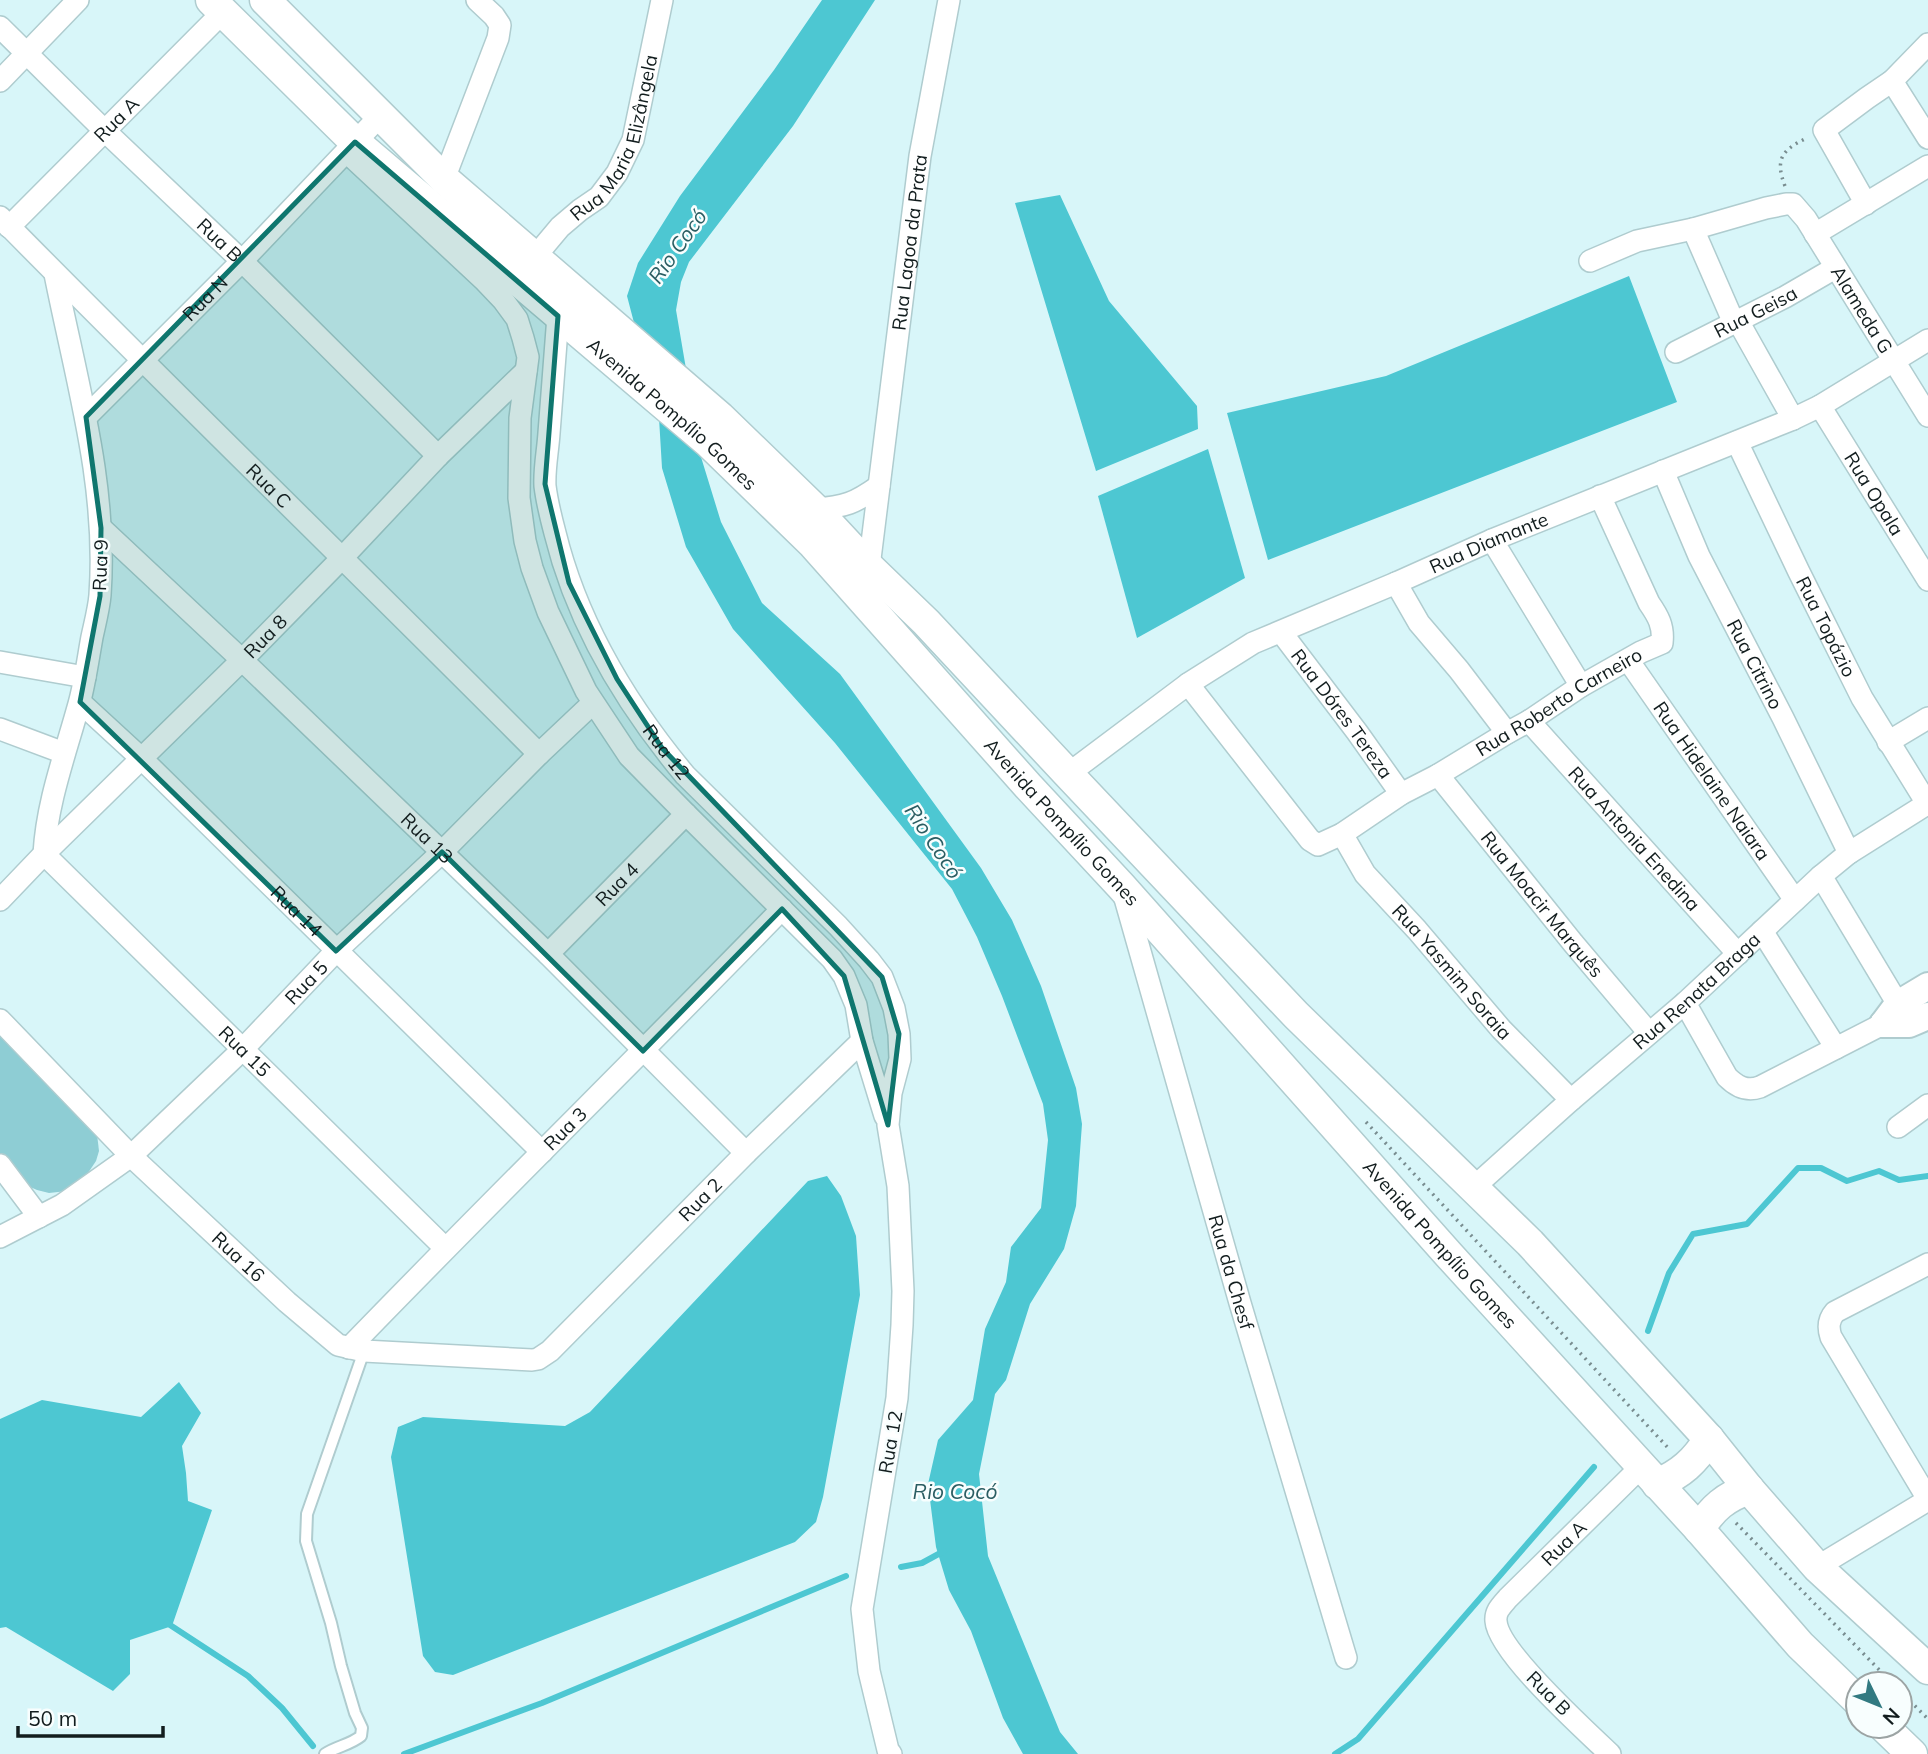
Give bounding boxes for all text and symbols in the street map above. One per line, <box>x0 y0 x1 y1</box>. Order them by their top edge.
street label: Rua Maria Elizângela <box>565 53 662 226</box>
street label: Rua A <box>89 91 144 147</box>
street label: Rua Lagoa da Prata <box>886 153 932 332</box>
water label: Rio Cocó <box>642 204 712 288</box>
street label: Rua B <box>192 213 247 267</box>
street label: Alameda G <box>1826 261 1898 358</box>
street label: Rua N <box>177 270 233 326</box>
street label: Rua Geisa <box>1710 281 1801 343</box>
street label: Avenida Pompílio Gomes <box>582 333 762 495</box>
street label: Rua Opala <box>1839 447 1909 540</box>
street label: Rua C <box>241 458 296 513</box>
street label: Rua Diamante <box>1425 507 1551 579</box>
street label: Rua 9 <box>87 539 113 591</box>
street label: Rua Topázio <box>1791 572 1861 681</box>
street label: Rua 8 <box>238 609 292 663</box>
street label: Rua Citrino <box>1722 615 1788 713</box>
street label: Rua Roberto Carneiro <box>1471 642 1646 761</box>
street label: Rua Dóres Tereza <box>1286 644 1398 783</box>
street label: Rua Hidelaine Naiara <box>1648 697 1776 865</box>
street label: Rua 12 <box>638 719 696 784</box>
street label: Avenida Pompílio Gomes <box>979 733 1145 911</box>
street label: Rua Antonia Enedina <box>1563 761 1706 916</box>
water label: Rio Cocó <box>900 799 968 883</box>
street label: Rua 13 <box>396 807 458 869</box>
street label: Rua Moacir Marquês <box>1476 826 1609 982</box>
street label: Rua 4 <box>590 857 644 911</box>
street label: Rua 14 <box>266 880 328 942</box>
street label: Rua Yasmim Soraia <box>1387 899 1517 1045</box>
street label: Rua Renata Braga <box>1628 927 1765 1054</box>
street label: Rua 5 <box>280 955 333 1010</box>
street label: Rua 15 <box>214 1020 276 1082</box>
street label: Rua 3 <box>538 1102 592 1155</box>
street label: Avenida Pompílio Gomes <box>1358 1155 1522 1334</box>
street label: Rua 2 <box>673 1172 727 1226</box>
street label: Rua da Chesf <box>1203 1212 1259 1333</box>
street label: Rua 16 <box>207 1226 270 1287</box>
street label: Rua 12 <box>873 1409 907 1475</box>
water label: Rio Cocó <box>913 1478 997 1504</box>
street label: Rua A <box>1536 1515 1592 1571</box>
street label: Rua B <box>1522 1666 1576 1720</box>
north arrow <box>1844 1670 1914 1740</box>
scale bar <box>18 1694 163 1738</box>
text: N <box>1878 1703 1905 1730</box>
text: 50 m <box>28 1705 77 1731</box>

